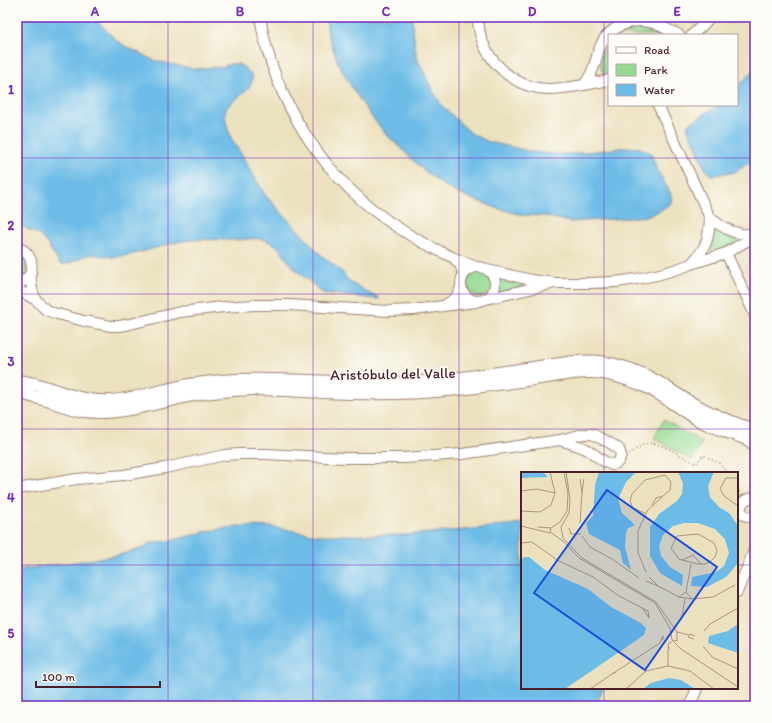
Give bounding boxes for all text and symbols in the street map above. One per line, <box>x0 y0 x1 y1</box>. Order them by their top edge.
text: A <box>90 4 100 19</box>
text: B <box>236 4 245 19</box>
text: C <box>382 4 391 19</box>
text: D <box>528 4 537 19</box>
text: E <box>673 4 681 19</box>
legend <box>608 34 738 106</box>
text: Road <box>644 43 670 57</box>
text: Park <box>644 63 668 77</box>
text: 1 <box>8 82 14 97</box>
text: Water <box>644 83 675 97</box>
text: 2 <box>8 218 15 233</box>
text: 3 <box>7 354 15 369</box>
street label: Aristóbulo del Valle <box>330 364 456 384</box>
inset map <box>521 472 738 689</box>
text: 4 <box>7 490 15 505</box>
text: 5 <box>8 626 15 641</box>
scale bar <box>36 663 160 689</box>
text: 100 m <box>42 670 75 684</box>

